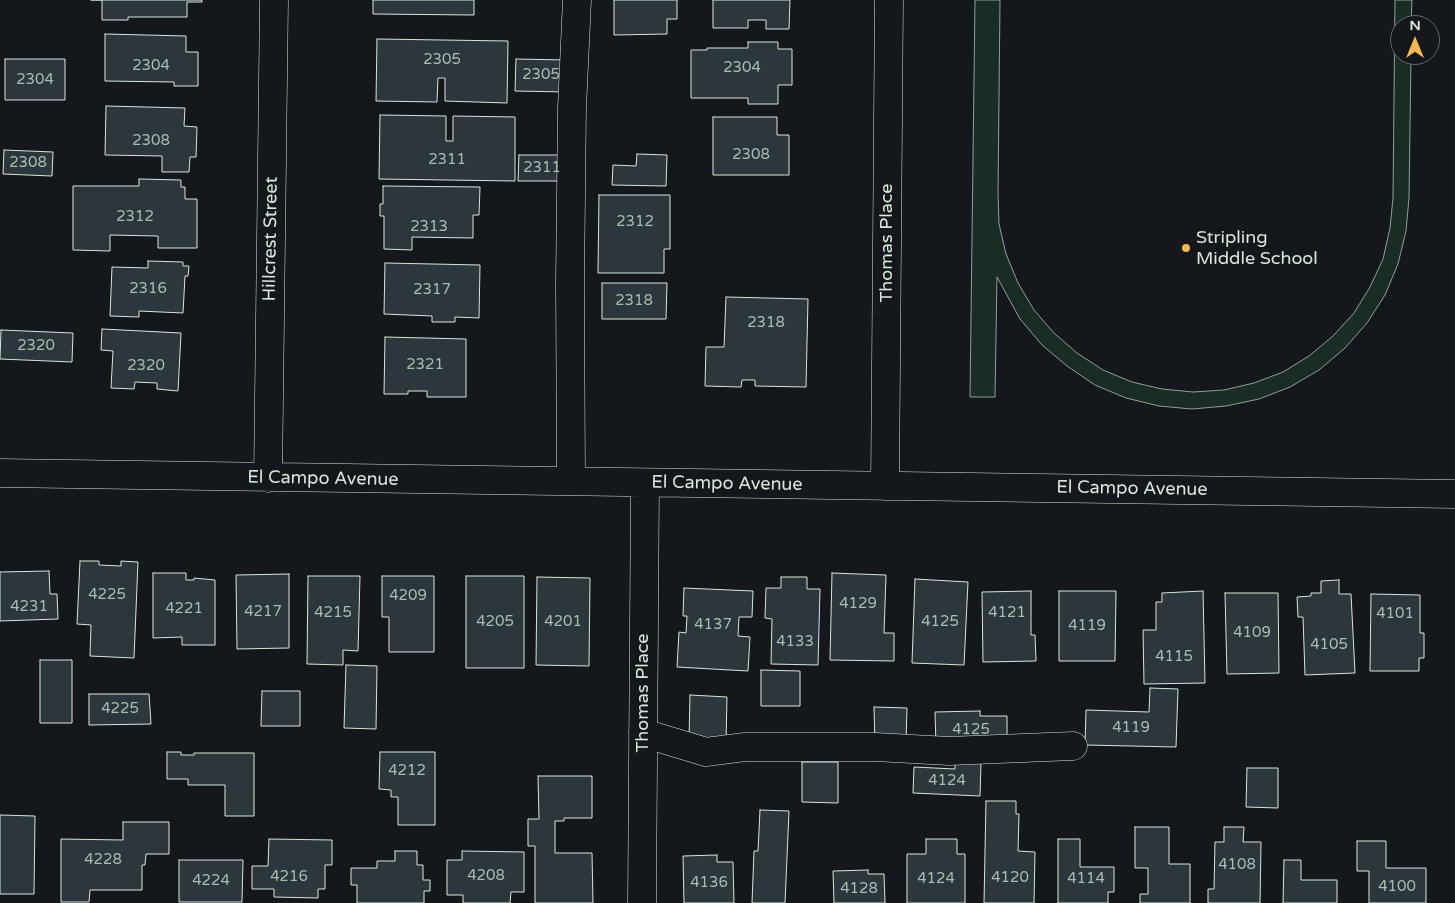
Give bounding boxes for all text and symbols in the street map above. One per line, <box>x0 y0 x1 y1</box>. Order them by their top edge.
north arrow <box>1390 15 1440 65</box>
text: N <box>1409 17 1421 34</box>
house number: 2305 <box>423 51 461 69</box>
house number: 2304 <box>132 57 170 75</box>
house number: 2304 <box>723 59 761 77</box>
house number: 2305 <box>522 66 560 84</box>
house number: 2304 <box>16 71 54 89</box>
house number: 2308 <box>132 132 170 150</box>
house number: 2308 <box>732 146 770 164</box>
house number: 2311 <box>428 151 466 169</box>
house number: 2308 <box>9 154 47 172</box>
house number: 2311 <box>523 159 561 177</box>
street label: Hillcrest Street <box>259 176 283 302</box>
street label: Thomas Place <box>876 183 898 303</box>
house number: 2312 <box>116 208 154 226</box>
house number: 2312 <box>616 213 654 231</box>
house number: 2313 <box>410 218 448 236</box>
place label: Stripling Middle School <box>1196 227 1318 270</box>
marker: Stripling Middle School <box>1180 242 1192 254</box>
house number: 2316 <box>129 280 167 298</box>
house number: 2317 <box>413 281 451 299</box>
house number: 2318 <box>615 292 653 310</box>
house number: 2318 <box>747 314 785 332</box>
house number: 2320 <box>17 337 55 355</box>
house number: 2321 <box>406 356 444 374</box>
house number: 2320 <box>127 357 165 375</box>
street label: El Campo Avenue <box>247 467 399 491</box>
street label: El Campo Avenue <box>651 472 803 496</box>
street label: El Campo Avenue <box>1056 477 1208 501</box>
house number: 4225 <box>88 586 126 604</box>
house number: 4209 <box>389 587 427 605</box>
house number: 4129 <box>839 595 877 613</box>
house number: 4231 <box>10 598 48 616</box>
house number: 4221 <box>165 600 203 618</box>
house number: 4217 <box>244 603 282 621</box>
house number: 4215 <box>314 604 352 622</box>
house number: 4121 <box>988 604 1026 622</box>
house number: 4101 <box>1376 605 1414 623</box>
house number: 4205 <box>476 613 514 631</box>
house number: 4201 <box>544 613 582 631</box>
house number: 4125 <box>921 613 959 631</box>
house number: 4137 <box>694 616 732 634</box>
house number: 4119 <box>1068 617 1106 635</box>
house number: 4109 <box>1233 624 1271 642</box>
street label: Thomas Place <box>632 633 654 753</box>
house number: 4133 <box>776 633 814 651</box>
house number: 4105 <box>1310 636 1348 654</box>
house number: 4115 <box>1155 648 1193 666</box>
house number: 4225 <box>101 700 139 718</box>
house number: 4119 <box>1112 719 1150 737</box>
house number: 4125 <box>952 721 990 739</box>
house number: 4212 <box>388 762 426 780</box>
house number: 4124 <box>928 772 966 790</box>
house number: 4228 <box>84 851 122 869</box>
house number: 4108 <box>1218 856 1256 874</box>
house number: 4208 <box>467 867 505 885</box>
house number: 4216 <box>270 868 308 886</box>
house number: 4120 <box>991 869 1029 887</box>
house number: 4124 <box>917 870 955 888</box>
house number: 4114 <box>1067 870 1105 888</box>
house number: 4224 <box>192 872 230 890</box>
house number: 4136 <box>690 874 728 892</box>
house number: 4100 <box>1378 878 1416 896</box>
house number: 4128 <box>840 880 878 898</box>

